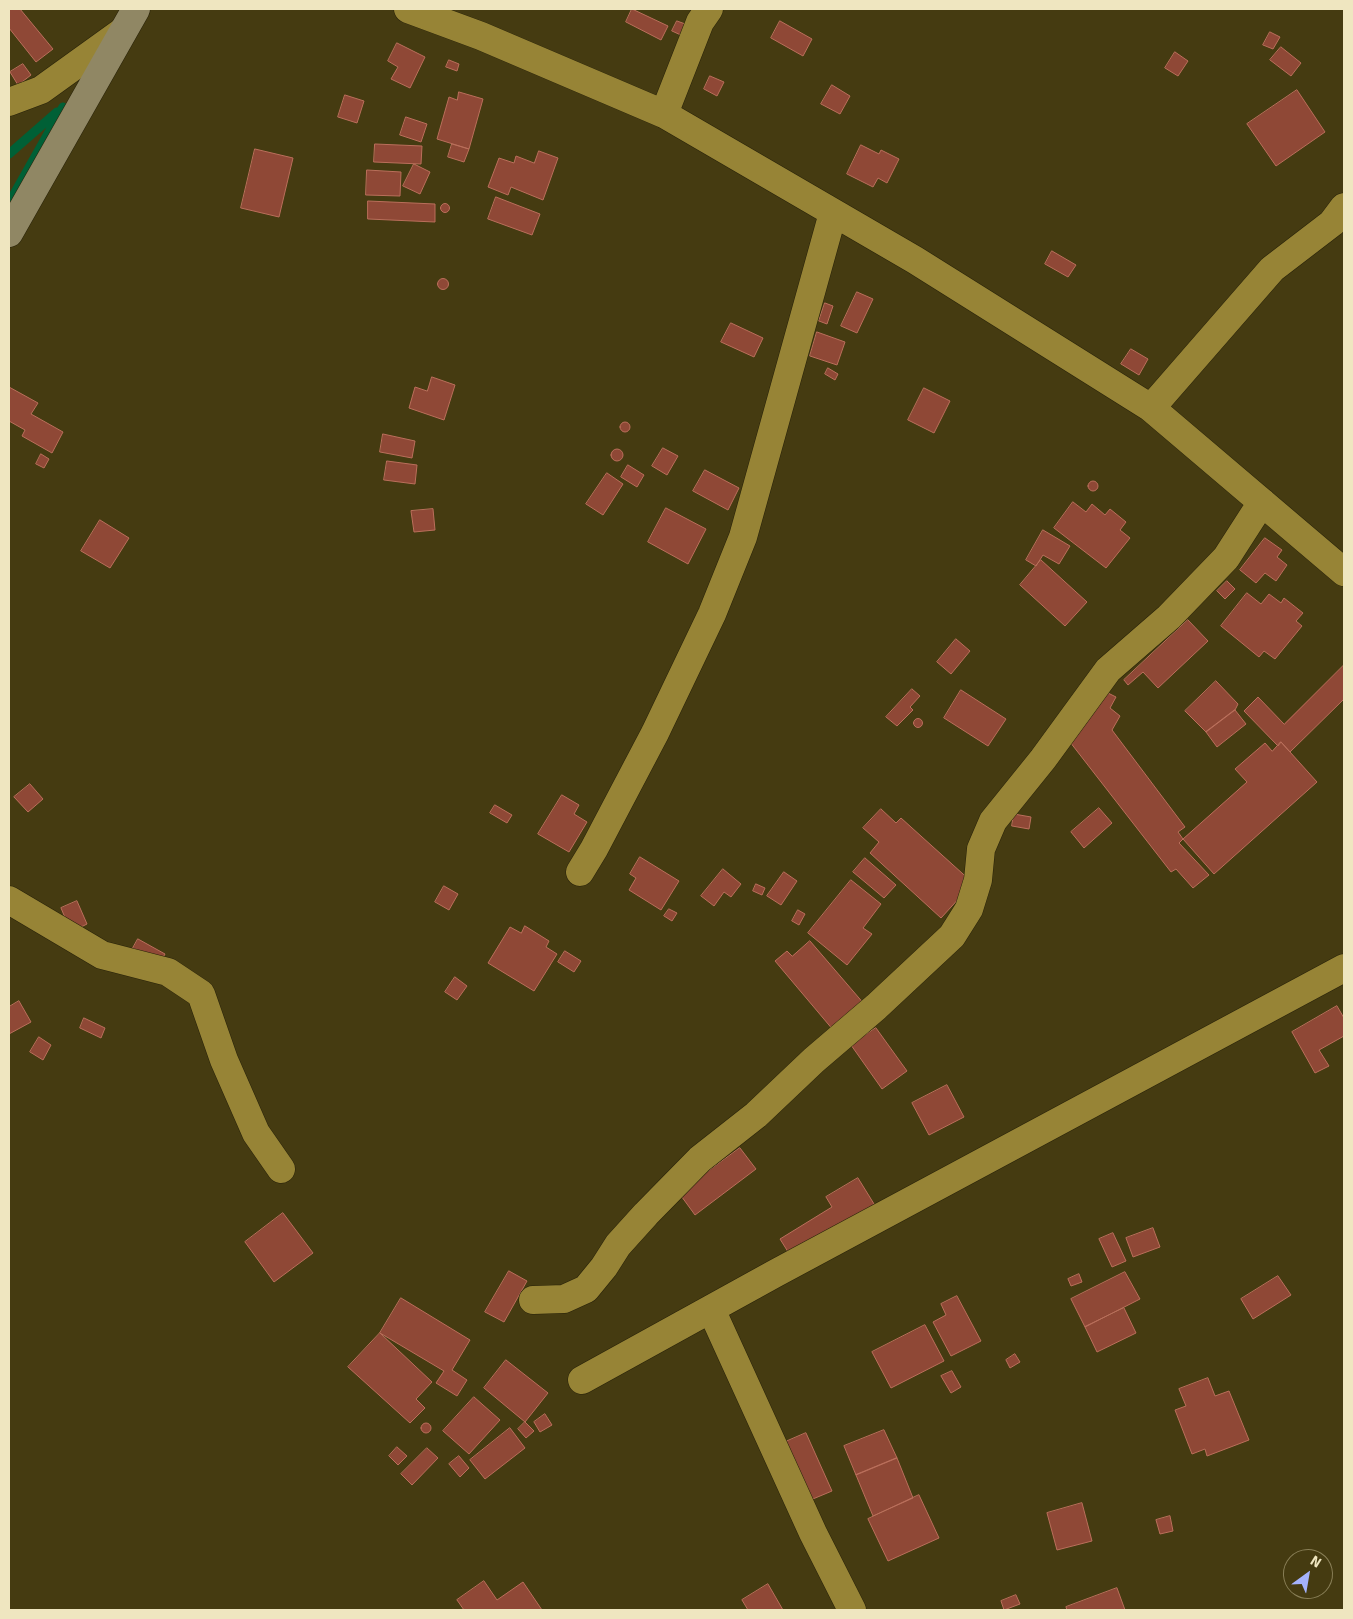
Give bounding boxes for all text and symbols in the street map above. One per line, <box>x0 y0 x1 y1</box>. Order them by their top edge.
north arrow <box>1283 1549 1333 1599</box>
text: N <box>1307 1552 1324 1571</box>

